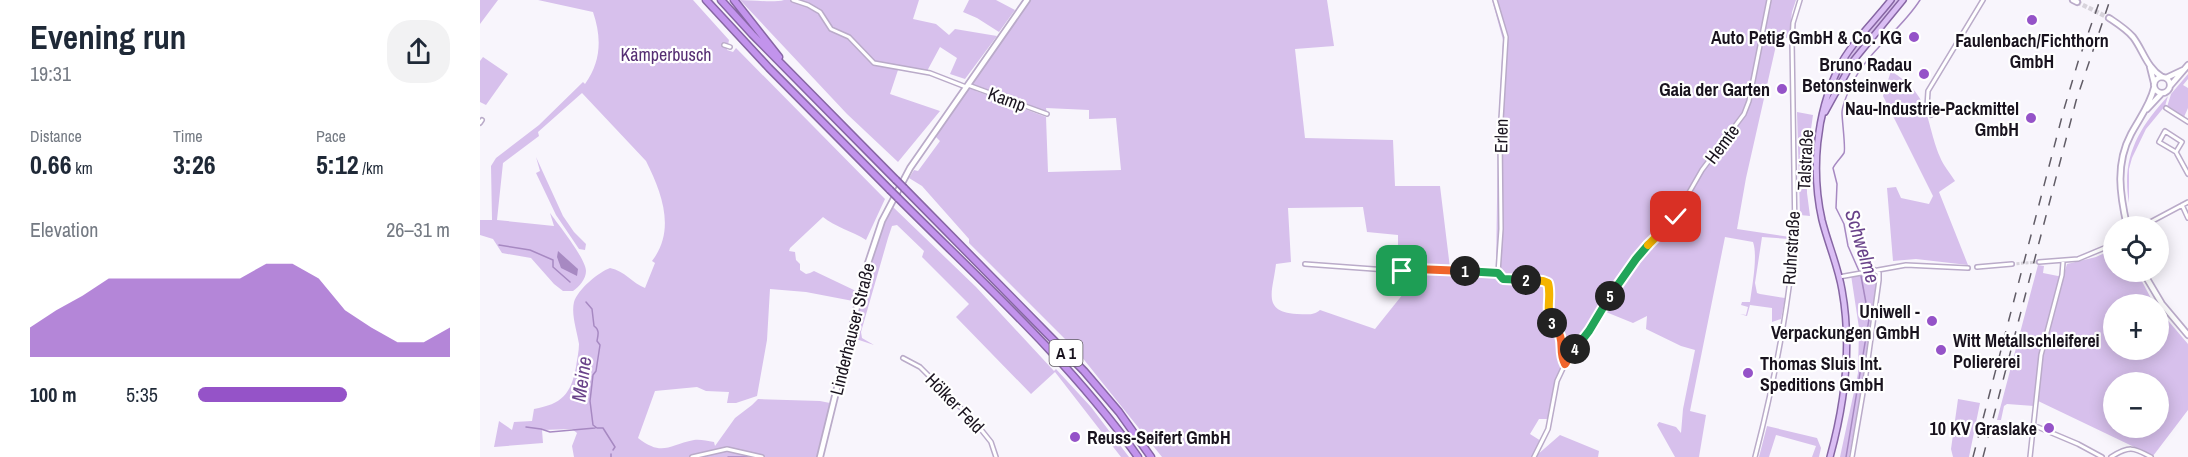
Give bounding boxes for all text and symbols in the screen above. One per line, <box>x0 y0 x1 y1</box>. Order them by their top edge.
marker: Faulenbach/Fichthorn GmbH <box>2025 13 2039 27</box>
text: Evening run <box>30 15 186 59</box>
button: share <box>387 20 450 83</box>
place label: Auto Petig GmbH & Co. KG <box>1711 25 1902 50</box>
place label: Faulenbach/Fichthorn GmbH <box>1955 28 2109 74</box>
marker: Auto Petig GmbH & Co. KG <box>1907 30 1921 44</box>
park label: Kämperbusch <box>620 42 712 67</box>
place label: Bruno Radau Betonsteinwerk <box>1802 52 1913 98</box>
text: 19:31 <box>30 60 71 87</box>
marker: Bruno Radau Betonsteinwerk <box>1917 67 1931 81</box>
place label: Gaia der Garten <box>1659 77 1770 102</box>
street label: Kamp <box>985 81 1029 117</box>
marker: Gaia der Garten <box>1775 82 1789 96</box>
place label: Nau-Industrie-Packmittel GmbH <box>1845 96 2019 142</box>
marker: Nau-Industrie-Packmittel GmbH <box>2024 111 2038 125</box>
street label: Erlen <box>1488 119 1514 153</box>
street label: Hemte <box>1699 119 1745 169</box>
text: Distance <box>30 125 82 147</box>
text: Time <box>173 125 203 147</box>
text: Pace <box>316 125 346 147</box>
street label: Talstraße <box>1791 129 1819 191</box>
text: 0.66 <box>30 147 72 182</box>
text: 3:26 <box>173 147 216 182</box>
text: 5:12 <box>316 147 359 182</box>
text: km <box>72 157 93 179</box>
text: /km <box>359 157 383 179</box>
pin <box>1650 191 1701 242</box>
icon: check <box>1659 200 1692 233</box>
water label: Schwelme <box>1839 206 1887 286</box>
street label: Ruhrstraße <box>1776 210 1806 286</box>
text: Elevation <box>30 216 98 243</box>
text: 26–31 m <box>386 216 450 243</box>
map controls <box>2103 216 2169 438</box>
button: locate <box>2103 216 2169 282</box>
pin <box>1376 245 1427 296</box>
icon: arrive <box>1385 254 1418 287</box>
pin: 1 <box>1450 256 1480 286</box>
street label: Linderhauser Straße <box>823 260 881 398</box>
text: 1 <box>1461 260 1469 282</box>
pin: 2 <box>1511 265 1541 295</box>
text: 2 <box>1522 269 1530 291</box>
pin: 5 <box>1595 281 1625 311</box>
text: 5 <box>1606 285 1614 307</box>
button: + <box>2103 294 2169 360</box>
place label: Uniwell - Verpackungen GmbH <box>1771 299 1920 345</box>
pin: 3 <box>1537 308 1567 338</box>
text: 3 <box>1548 312 1556 334</box>
marker: Uniwell - Verpackungen GmbH <box>1925 314 1939 328</box>
place label: Witt Metallschleiferei Poliererei <box>1953 328 2100 374</box>
pin: 4 <box>1560 334 1590 364</box>
text: 4 <box>1571 338 1579 360</box>
road number: A 1 <box>1050 340 1082 366</box>
marker: Witt Metallschleiferei Poliererei <box>1934 343 1948 357</box>
place label: Thomas Sluis Int. Speditions GmbH <box>1760 351 1884 397</box>
water label: Meine <box>564 355 598 403</box>
marker: Thomas Sluis Int. Speditions GmbH <box>1741 366 1755 380</box>
street label: Hölker Feld <box>920 367 990 439</box>
button: − <box>2103 372 2169 438</box>
text: 100 m <box>30 381 77 408</box>
text: 5:35 <box>126 381 158 408</box>
place label: 10 KV Graslake <box>1930 416 2037 441</box>
marker: 10 KV Graslake <box>2042 421 2056 435</box>
place label: Reuss-Seifert GmbH <box>1087 425 1231 450</box>
marker: Reuss-Seifert GmbH <box>1068 430 1082 444</box>

